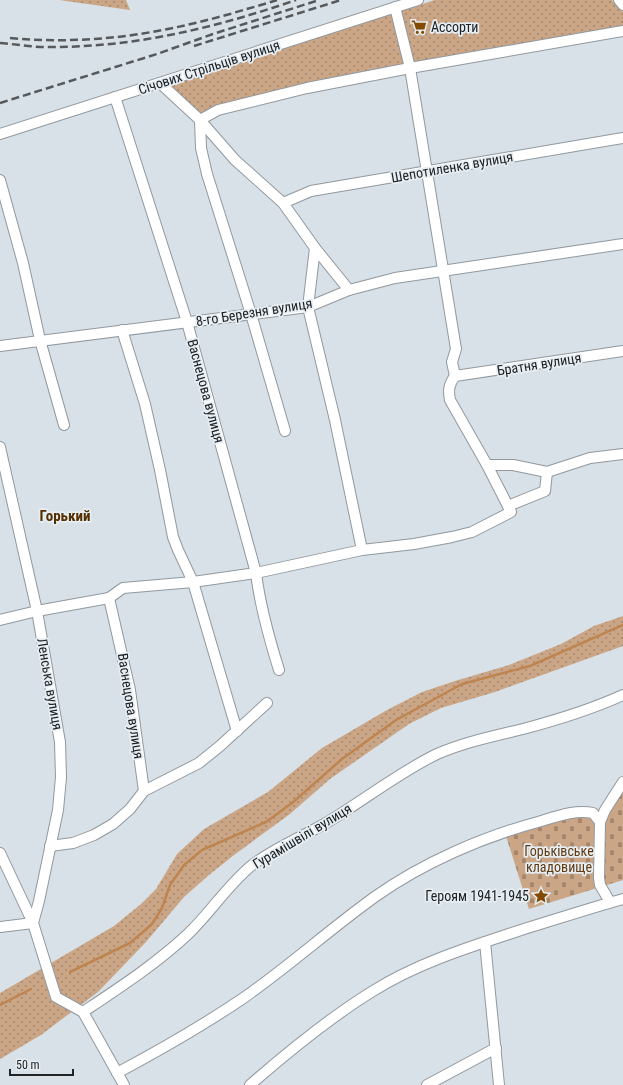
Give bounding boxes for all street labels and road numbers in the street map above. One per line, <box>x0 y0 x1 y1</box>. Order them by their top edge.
street label: Січових Стрільців вулиця <box>136 37 282 97</box>
street label: Шепотиленка вулиця <box>390 148 514 186</box>
street label: 8-го Березня вулиця <box>195 295 313 329</box>
street label: Васнецова вулиця <box>184 337 228 445</box>
street label: Братня вулиця <box>496 349 582 379</box>
street label: Ленська вулиця <box>34 637 66 731</box>
street label: Васнецова вулиця <box>115 652 147 760</box>
street label: Гурамішвілі вулиця <box>250 800 354 872</box>

